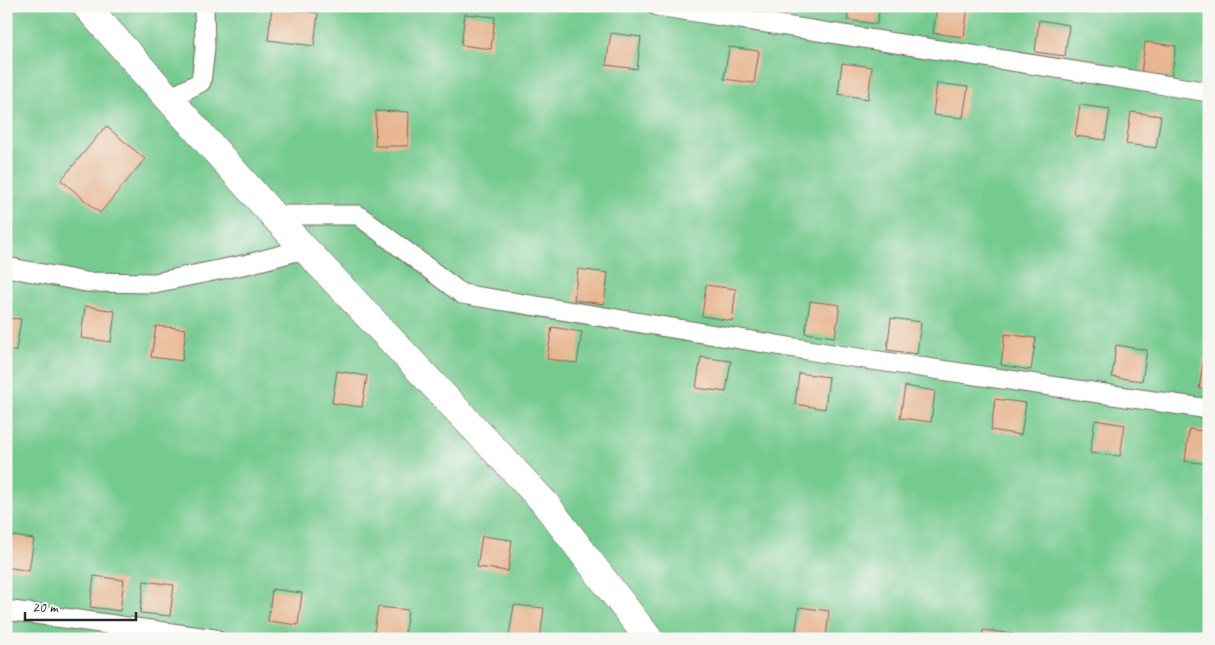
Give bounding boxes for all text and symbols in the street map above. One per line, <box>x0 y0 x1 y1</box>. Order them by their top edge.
scale bar <box>25 590 136 622</box>
text: 20 m <box>32 598 59 617</box>

